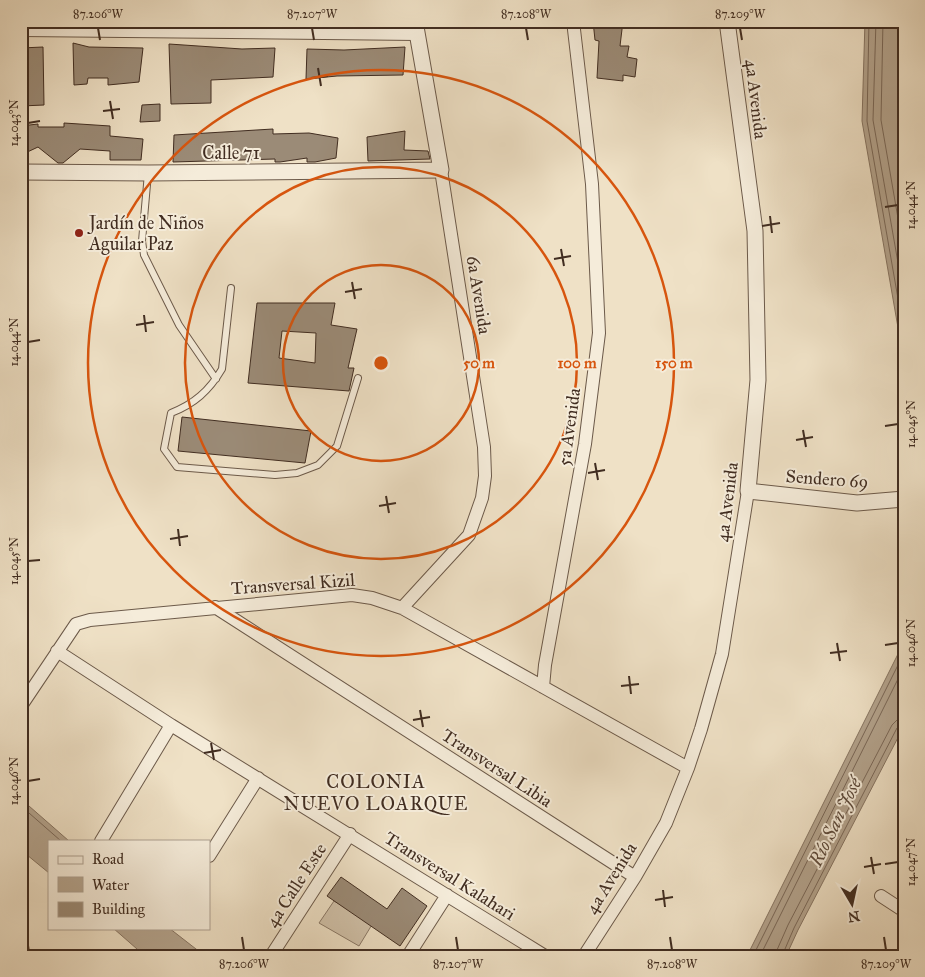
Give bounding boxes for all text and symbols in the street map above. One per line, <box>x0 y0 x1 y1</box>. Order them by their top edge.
text: 87.206°W <box>73 7 124 21</box>
text: 87.207°W <box>287 7 338 21</box>
text: 87.208°W <box>501 7 552 21</box>
text: 87.209°W <box>715 7 766 21</box>
street label: 4a Avenida <box>740 58 772 140</box>
text: 14.043°N <box>7 99 21 147</box>
street label: Calle 71 <box>202 142 260 164</box>
text: 14.044°N <box>904 180 918 230</box>
place label: Jardín de Niños Aguilar Paz <box>87 212 204 256</box>
marker: Jardín de Niños Aguilar Paz <box>73 227 85 239</box>
street label: 6a Avenida <box>462 254 496 336</box>
text: 14.044°N <box>7 317 21 367</box>
centre of rings <box>372 354 390 372</box>
text: 50 m <box>463 354 495 372</box>
text: 100 m <box>557 354 597 372</box>
text: 150 m <box>655 354 693 372</box>
street label: 5a Avenida <box>553 386 585 467</box>
text: 14.045°N <box>904 400 918 448</box>
street label: 4a Avenida <box>711 461 743 543</box>
street label: Sendero 69 <box>785 465 869 493</box>
text: 14.045°N <box>7 537 21 585</box>
street label: Transversal Kizil <box>230 569 356 599</box>
text: 14.046°N <box>904 619 918 667</box>
street label: Transversal Libia <box>438 724 557 812</box>
text: 14.046°N <box>7 757 21 805</box>
district label: COLONIA NUEVO LOARQUE <box>284 770 468 815</box>
water label: Río San José <box>803 771 868 871</box>
street label: Transversal Kalahari <box>380 827 520 925</box>
street label: 4a Avenida <box>580 838 642 918</box>
text: 14.047°N <box>904 838 918 886</box>
street label: 4a Calle Este <box>261 839 331 931</box>
legend <box>48 840 210 930</box>
text: Road <box>92 850 124 868</box>
text: Water <box>92 876 129 894</box>
north arrow <box>828 880 878 930</box>
text: Building <box>92 900 146 918</box>
text: N <box>847 907 861 926</box>
text: 87.206°W <box>219 957 270 971</box>
text: 87.207°W <box>433 957 484 971</box>
text: 87.208°W <box>647 957 698 971</box>
text: 87.209°W <box>861 957 912 971</box>

